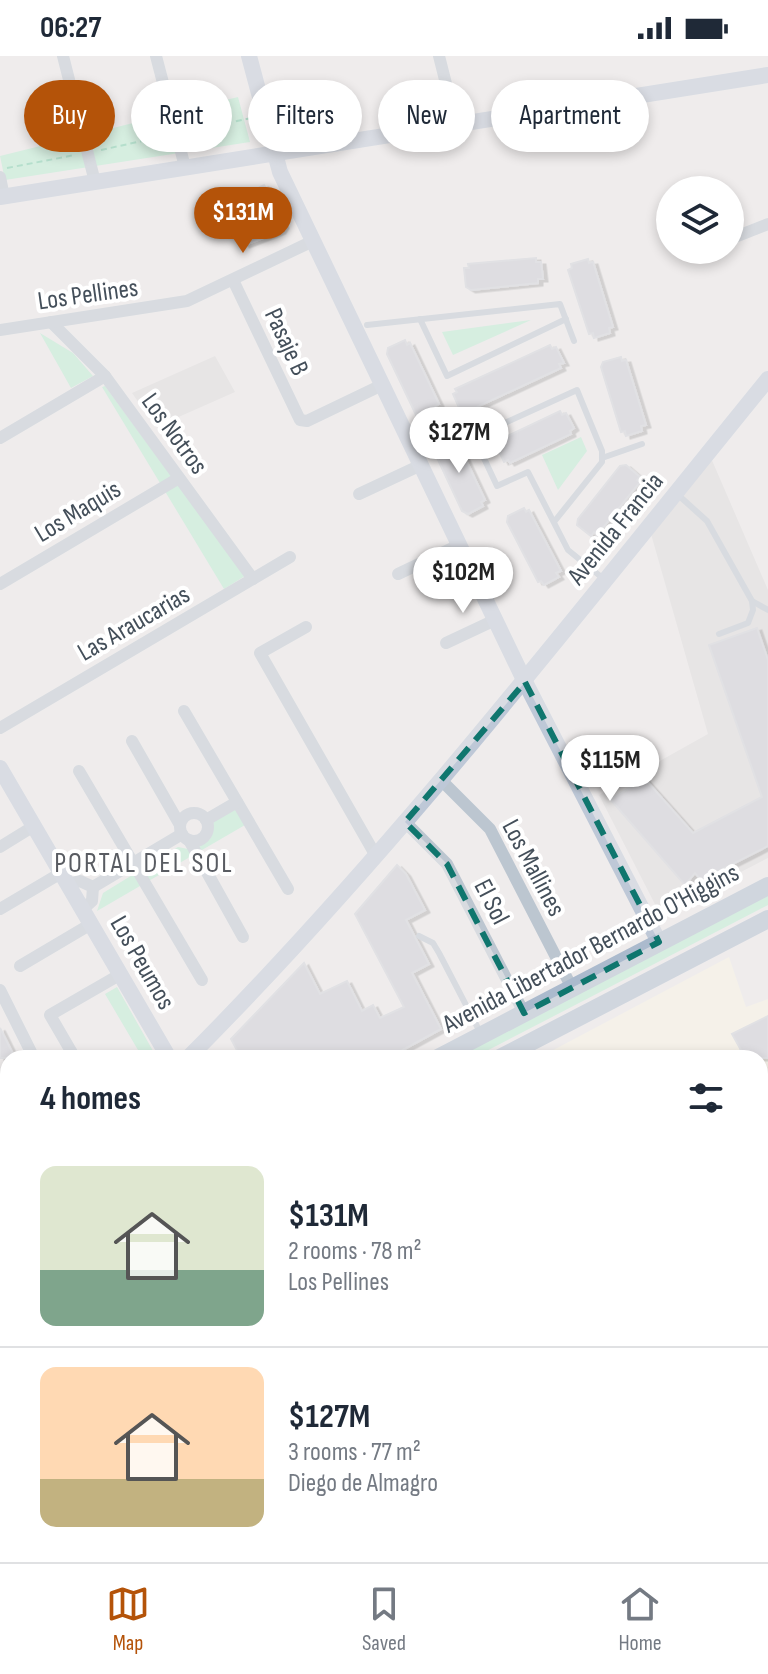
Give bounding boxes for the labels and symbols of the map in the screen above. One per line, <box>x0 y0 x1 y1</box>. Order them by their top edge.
pin: $131M <box>187 187 299 255</box>
street label: Los Pellines <box>36 273 140 317</box>
street label: Pasaje B <box>257 303 315 381</box>
street label: Los Notros <box>134 387 214 481</box>
pin: $127M <box>403 407 515 475</box>
street label: Avenida Francia <box>561 467 671 592</box>
street label: Los Maquis <box>29 474 127 550</box>
pin: $102M <box>407 547 519 615</box>
street label: Las Araucarias <box>72 579 196 669</box>
pin: $115M <box>554 735 666 803</box>
street label: Los Mallines <box>495 814 571 922</box>
district label: PORTAL DEL SOL <box>54 847 234 880</box>
street label: Avenida Libertador Bernardo O'Higgins <box>437 858 744 1041</box>
street label: El Sol <box>467 874 515 930</box>
street label: Los Peumos <box>103 911 181 1015</box>

